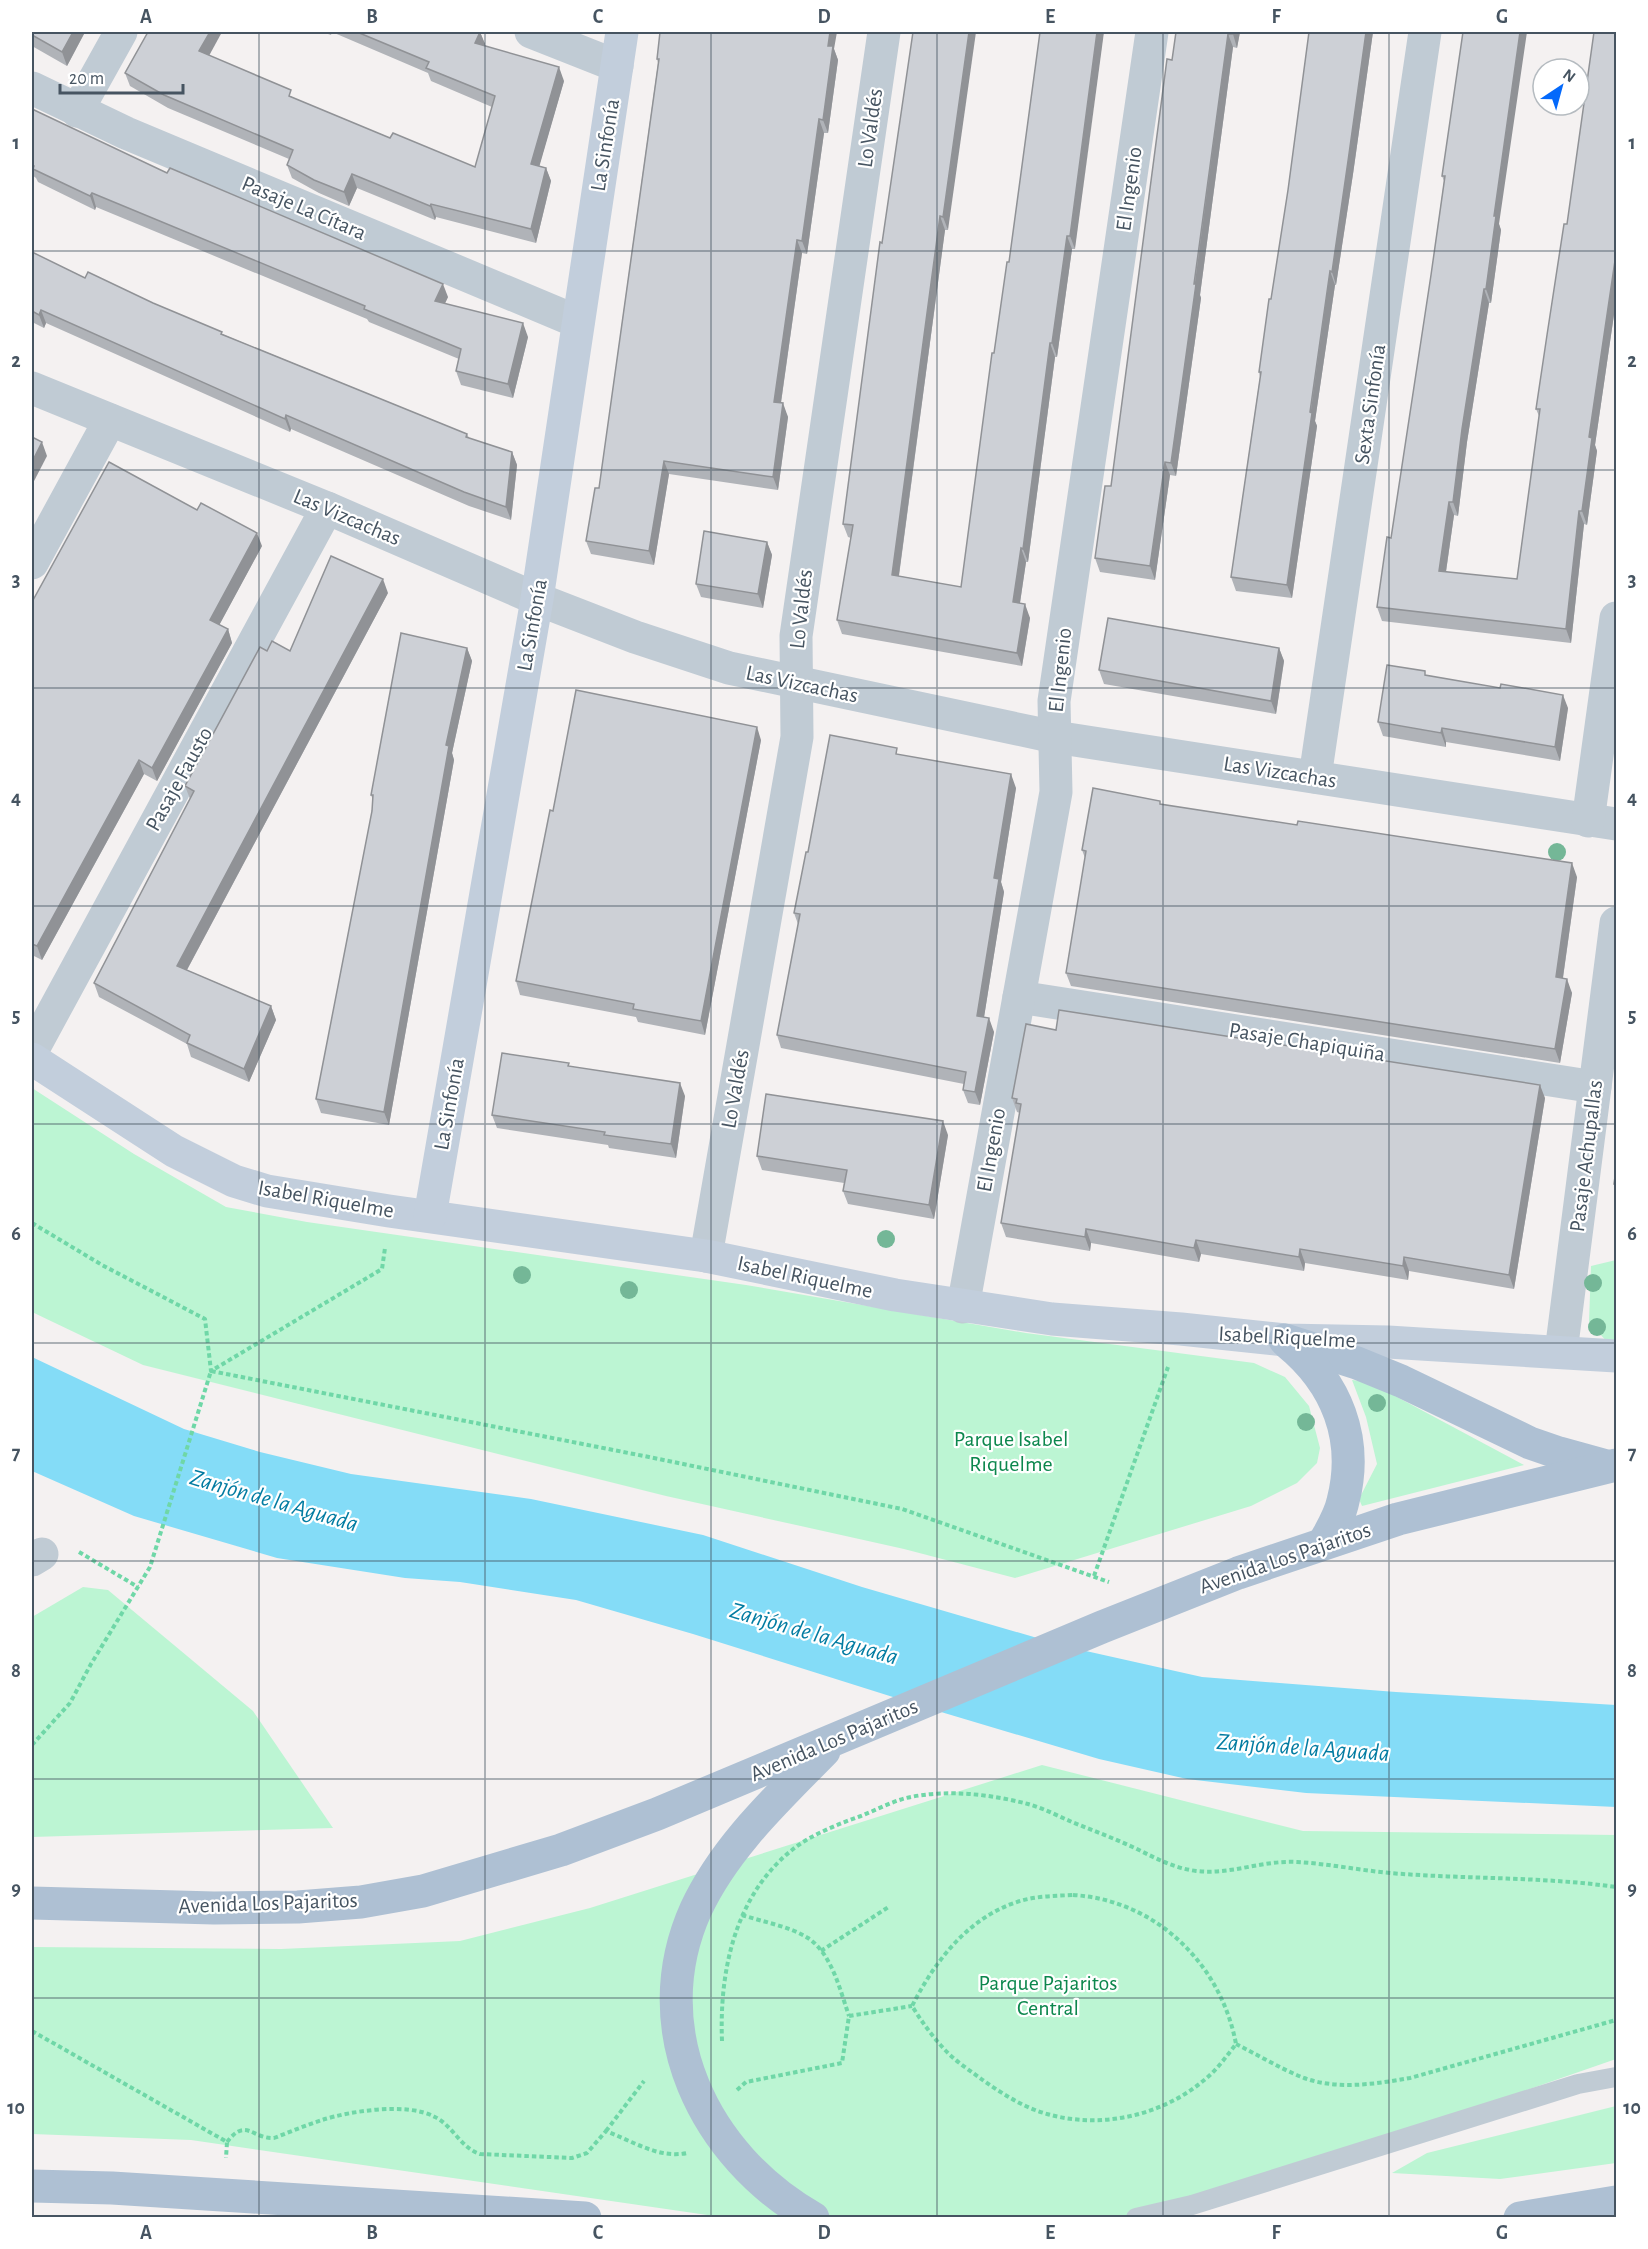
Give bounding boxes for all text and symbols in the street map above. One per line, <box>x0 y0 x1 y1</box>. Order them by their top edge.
text: A <box>140 7 152 27</box>
text: B <box>366 7 378 27</box>
text: C <box>593 7 604 27</box>
text: D <box>817 7 831 27</box>
text: E <box>1045 7 1055 27</box>
text: F <box>1271 7 1281 27</box>
text: G <box>1496 7 1508 27</box>
scale bar <box>60 57 183 95</box>
north arrow <box>1531 57 1591 117</box>
text: N <box>1560 66 1578 85</box>
text: 20 m <box>69 70 104 88</box>
street label: Lo Valdés <box>854 87 886 169</box>
street label: La Sinfonía <box>587 97 623 193</box>
text: 1 <box>12 133 20 153</box>
text: 1 <box>1628 133 1636 153</box>
street label: El Ingenio <box>1112 145 1146 233</box>
street label: Pasaje La Cítara <box>239 172 369 244</box>
street label: Sexta Sinfonía <box>1351 343 1389 465</box>
text: 2 <box>11 351 21 371</box>
text: 2 <box>1627 351 1637 371</box>
street label: Las Vizcachas <box>290 485 404 549</box>
street label: Lo Valdés <box>786 568 816 650</box>
text: 3 <box>12 570 20 590</box>
text: 3 <box>1628 570 1636 590</box>
street label: La Sinfonía <box>513 577 551 673</box>
street label: El Ingenio <box>1045 627 1075 713</box>
street label: Las Vizcachas <box>744 661 860 707</box>
street label: Pasaje Fausto <box>142 723 216 835</box>
street label: Las Vizcachas <box>1222 752 1338 792</box>
text: 4 <box>11 788 21 808</box>
text: 4 <box>1627 788 1637 808</box>
text: 5 <box>12 1006 20 1026</box>
text: 5 <box>1628 1006 1636 1026</box>
street label: Pasaje Chapiquiña <box>1227 1019 1387 1065</box>
street label: Lo Valdés <box>717 1048 753 1130</box>
street label: La Sinfonía <box>430 1056 468 1152</box>
street label: Pasaje Achupallas <box>1566 1079 1606 1233</box>
street label: El Ingenio <box>973 1106 1009 1194</box>
street label: Isabel Riquelme <box>256 1176 396 1222</box>
text: 6 <box>11 1224 21 1244</box>
text: 6 <box>1627 1224 1637 1244</box>
street label: Isabel Riquelme <box>735 1252 875 1302</box>
street label: Isabel Riquelme <box>1218 1322 1356 1352</box>
park label: Parque Isabel Riquelme <box>954 1428 1068 1475</box>
text: 7 <box>12 1443 21 1463</box>
text: 7 <box>1628 1443 1637 1463</box>
water label: Zanjón de la Aguada <box>187 1466 361 1536</box>
street label: Avenida Los Pajaritos <box>1197 1518 1373 1598</box>
water label: Zanjón de la Aguada <box>727 1599 901 1669</box>
text: 8 <box>11 1661 21 1681</box>
text: 8 <box>1627 1661 1637 1681</box>
street label: Avenida Los Pajaritos <box>747 1695 921 1785</box>
water label: Zanjón de la Aguada <box>1216 1730 1390 1766</box>
text: 9 <box>11 1879 21 1899</box>
text: 9 <box>1627 1879 1637 1899</box>
street label: Avenida Los Pajaritos <box>178 1889 358 1917</box>
park label: Parque Pajaritos Central <box>979 1972 1117 2019</box>
text: 10 <box>7 2098 25 2118</box>
text: 10 <box>1623 2098 1641 2118</box>
text: A <box>140 2223 152 2243</box>
text: B <box>366 2223 378 2243</box>
text: C <box>593 2223 604 2243</box>
text: D <box>817 2223 831 2243</box>
text: E <box>1045 2223 1055 2243</box>
text: F <box>1271 2223 1281 2243</box>
text: G <box>1496 2223 1508 2243</box>

